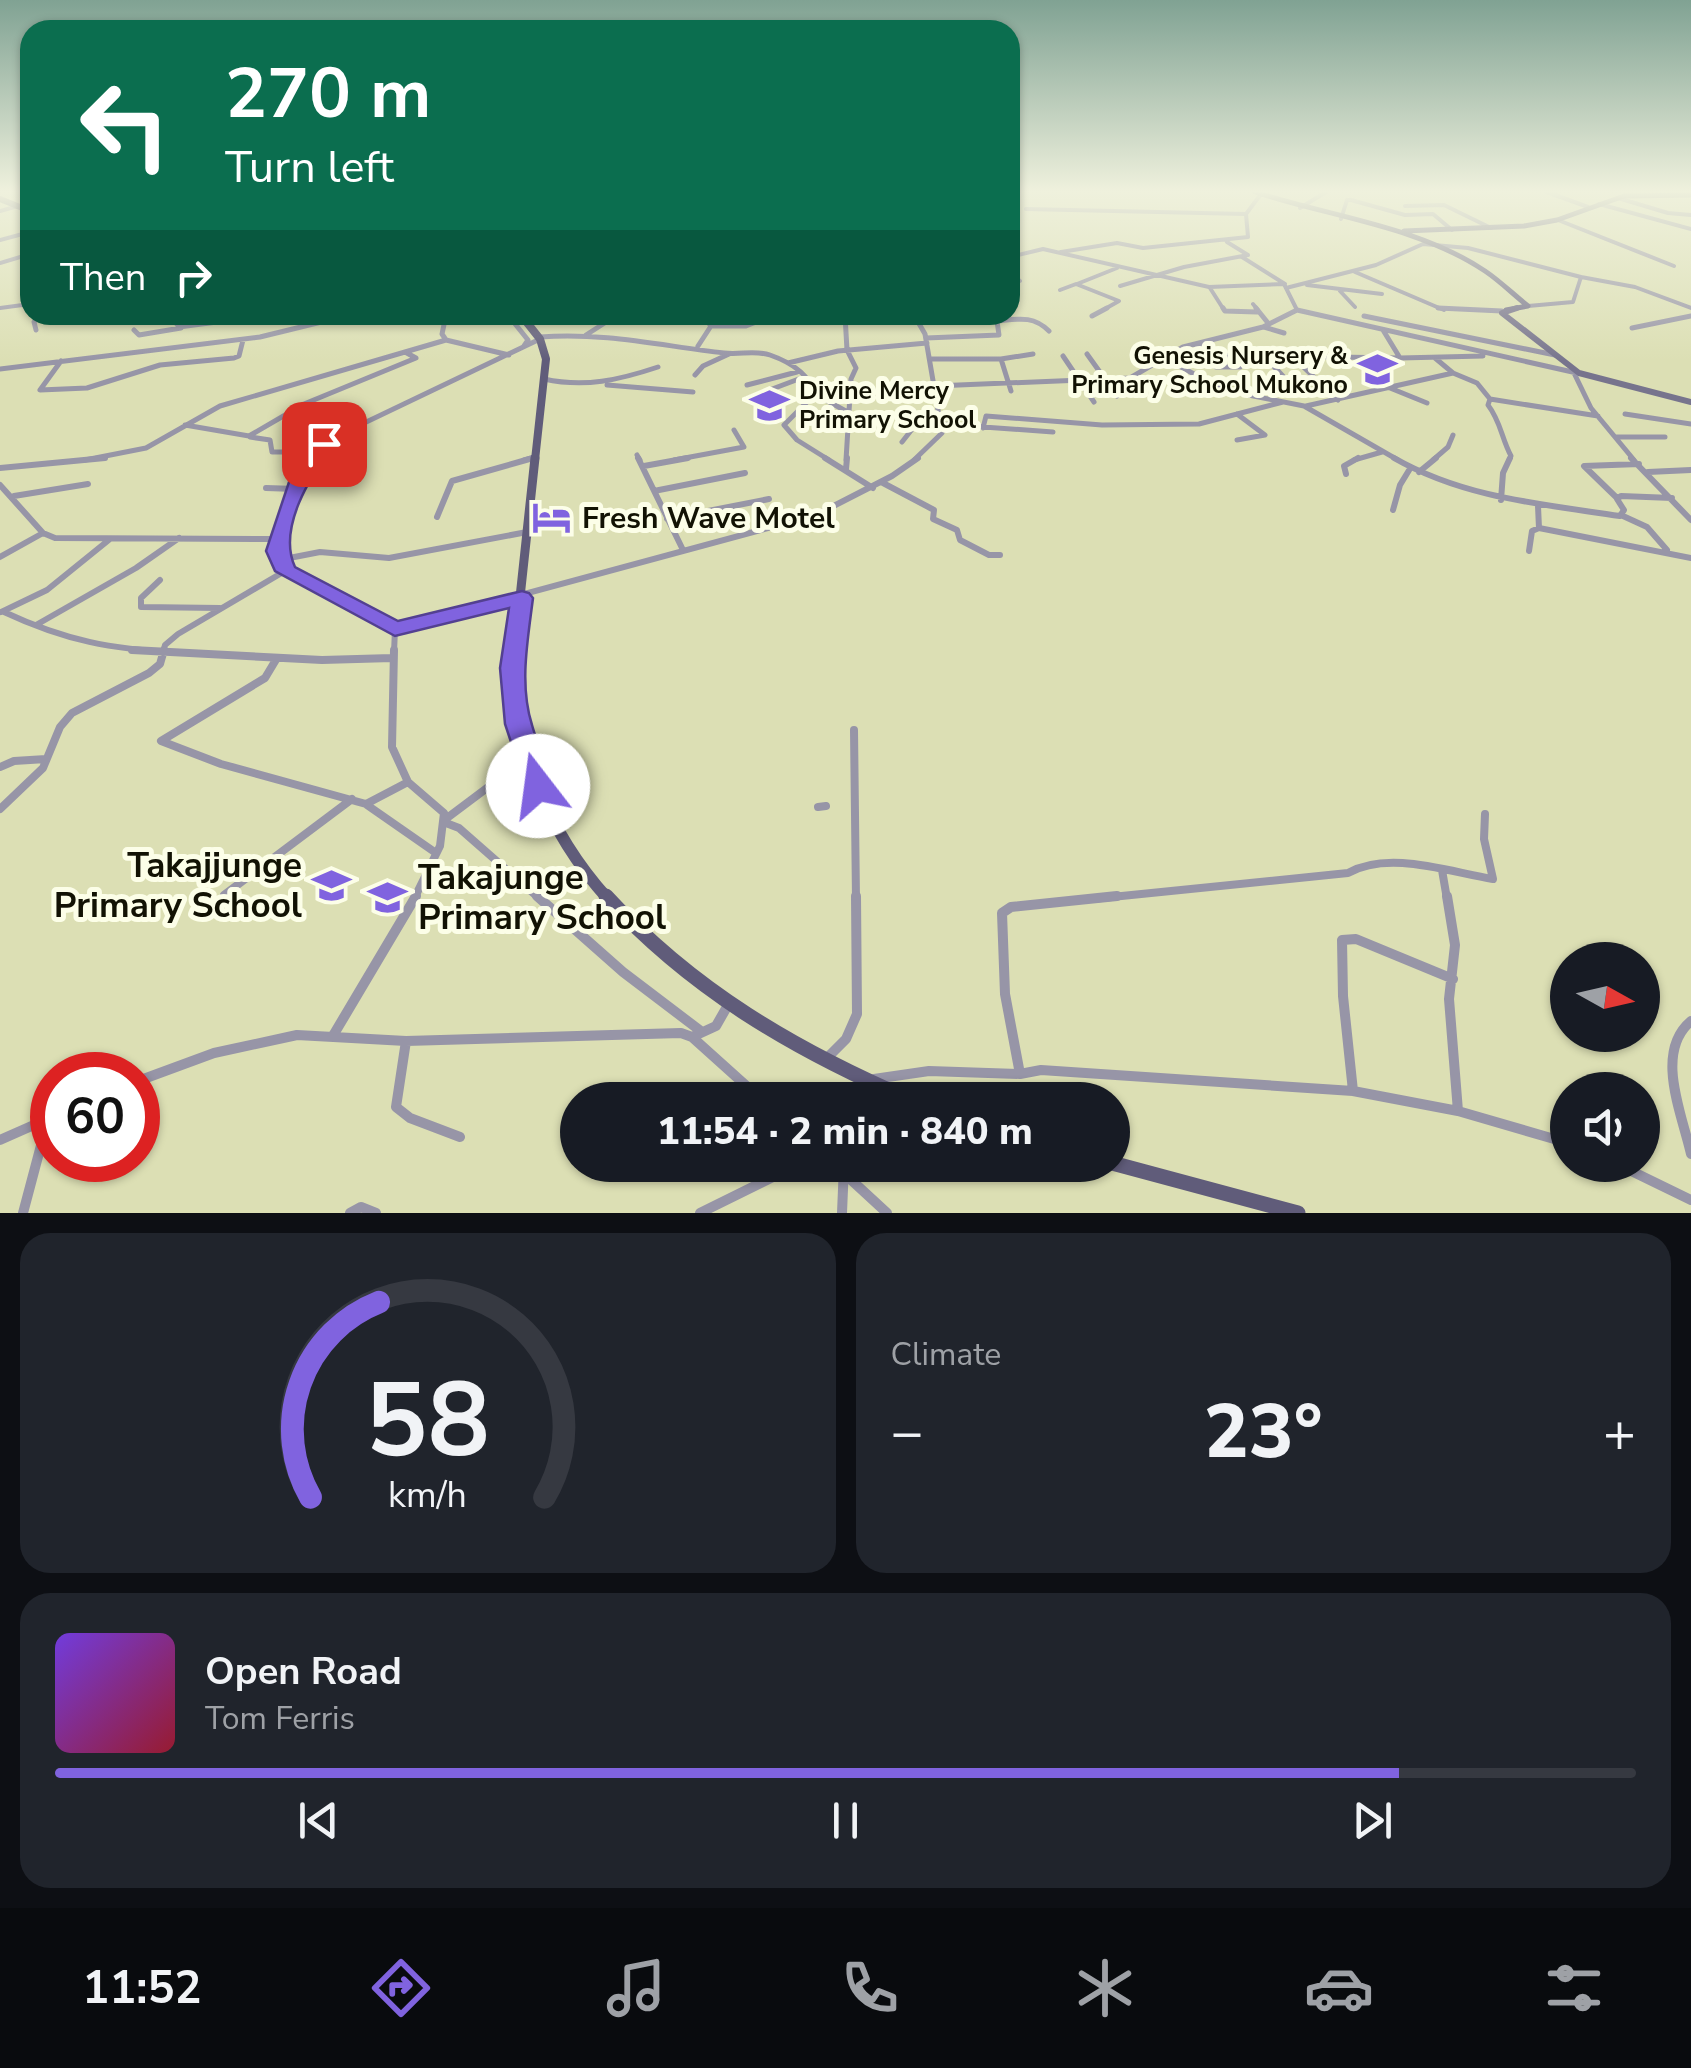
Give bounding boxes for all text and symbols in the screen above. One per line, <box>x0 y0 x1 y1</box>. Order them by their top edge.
text: 270 m <box>225 46 431 142</box>
icon: left <box>60 60 190 190</box>
text: Turn left <box>225 137 394 198</box>
icon: right <box>166 250 221 305</box>
text: Then <box>60 252 146 303</box>
place label: Genesis Nursery & Primary School Mukono <box>1071 339 1349 402</box>
school or university icon: Genesis Nursery & Primary School Mukono <box>1357 349 1399 391</box>
place label: Divine Mercy Primary School <box>799 374 976 437</box>
school or university icon: Divine Mercy Primary School <box>748 384 790 426</box>
pin <box>282 402 367 487</box>
icon: arrive <box>297 417 352 472</box>
hotel icon: Fresh Wave Motel <box>531 497 573 539</box>
place label: Fresh Wave Motel <box>582 498 835 539</box>
position arrow <box>486 734 590 838</box>
place label: Takajjunge Primary School <box>54 842 302 929</box>
place label: Takajunge Primary School <box>418 854 666 941</box>
school or university icon: Takajjunge Primary School <box>311 864 353 906</box>
school or university icon: Takajunge Primary School <box>367 876 409 918</box>
north arrow <box>1550 942 1660 1052</box>
map controls <box>1550 942 1660 1182</box>
speed limit sign: 60 <box>30 1052 160 1182</box>
button: sound <box>1550 1072 1660 1182</box>
text: 11:54 · 2 min · 840 m <box>657 1106 1033 1157</box>
text: Climate <box>891 1333 1001 1376</box>
text: 58 <box>365 1350 490 1492</box>
text: 23° <box>1204 1381 1323 1483</box>
text: − <box>891 1395 924 1470</box>
text: + <box>1603 1395 1636 1470</box>
text: km/h <box>388 1471 467 1520</box>
text: Open Road <box>205 1646 402 1697</box>
text: Tom Ferris <box>205 1697 355 1740</box>
icon: previous <box>291 1793 346 1848</box>
icon: pause <box>818 1793 873 1848</box>
icon: next <box>1345 1793 1400 1848</box>
icon: directions <box>366 1953 436 2023</box>
icon: music <box>601 1953 671 2023</box>
icon: phone <box>835 1953 905 2023</box>
icon: climate <box>1070 1953 1140 2023</box>
icon: car <box>1304 1953 1374 2023</box>
icon: filters <box>1539 1953 1609 2023</box>
text: 11:52 <box>82 1958 201 2019</box>

